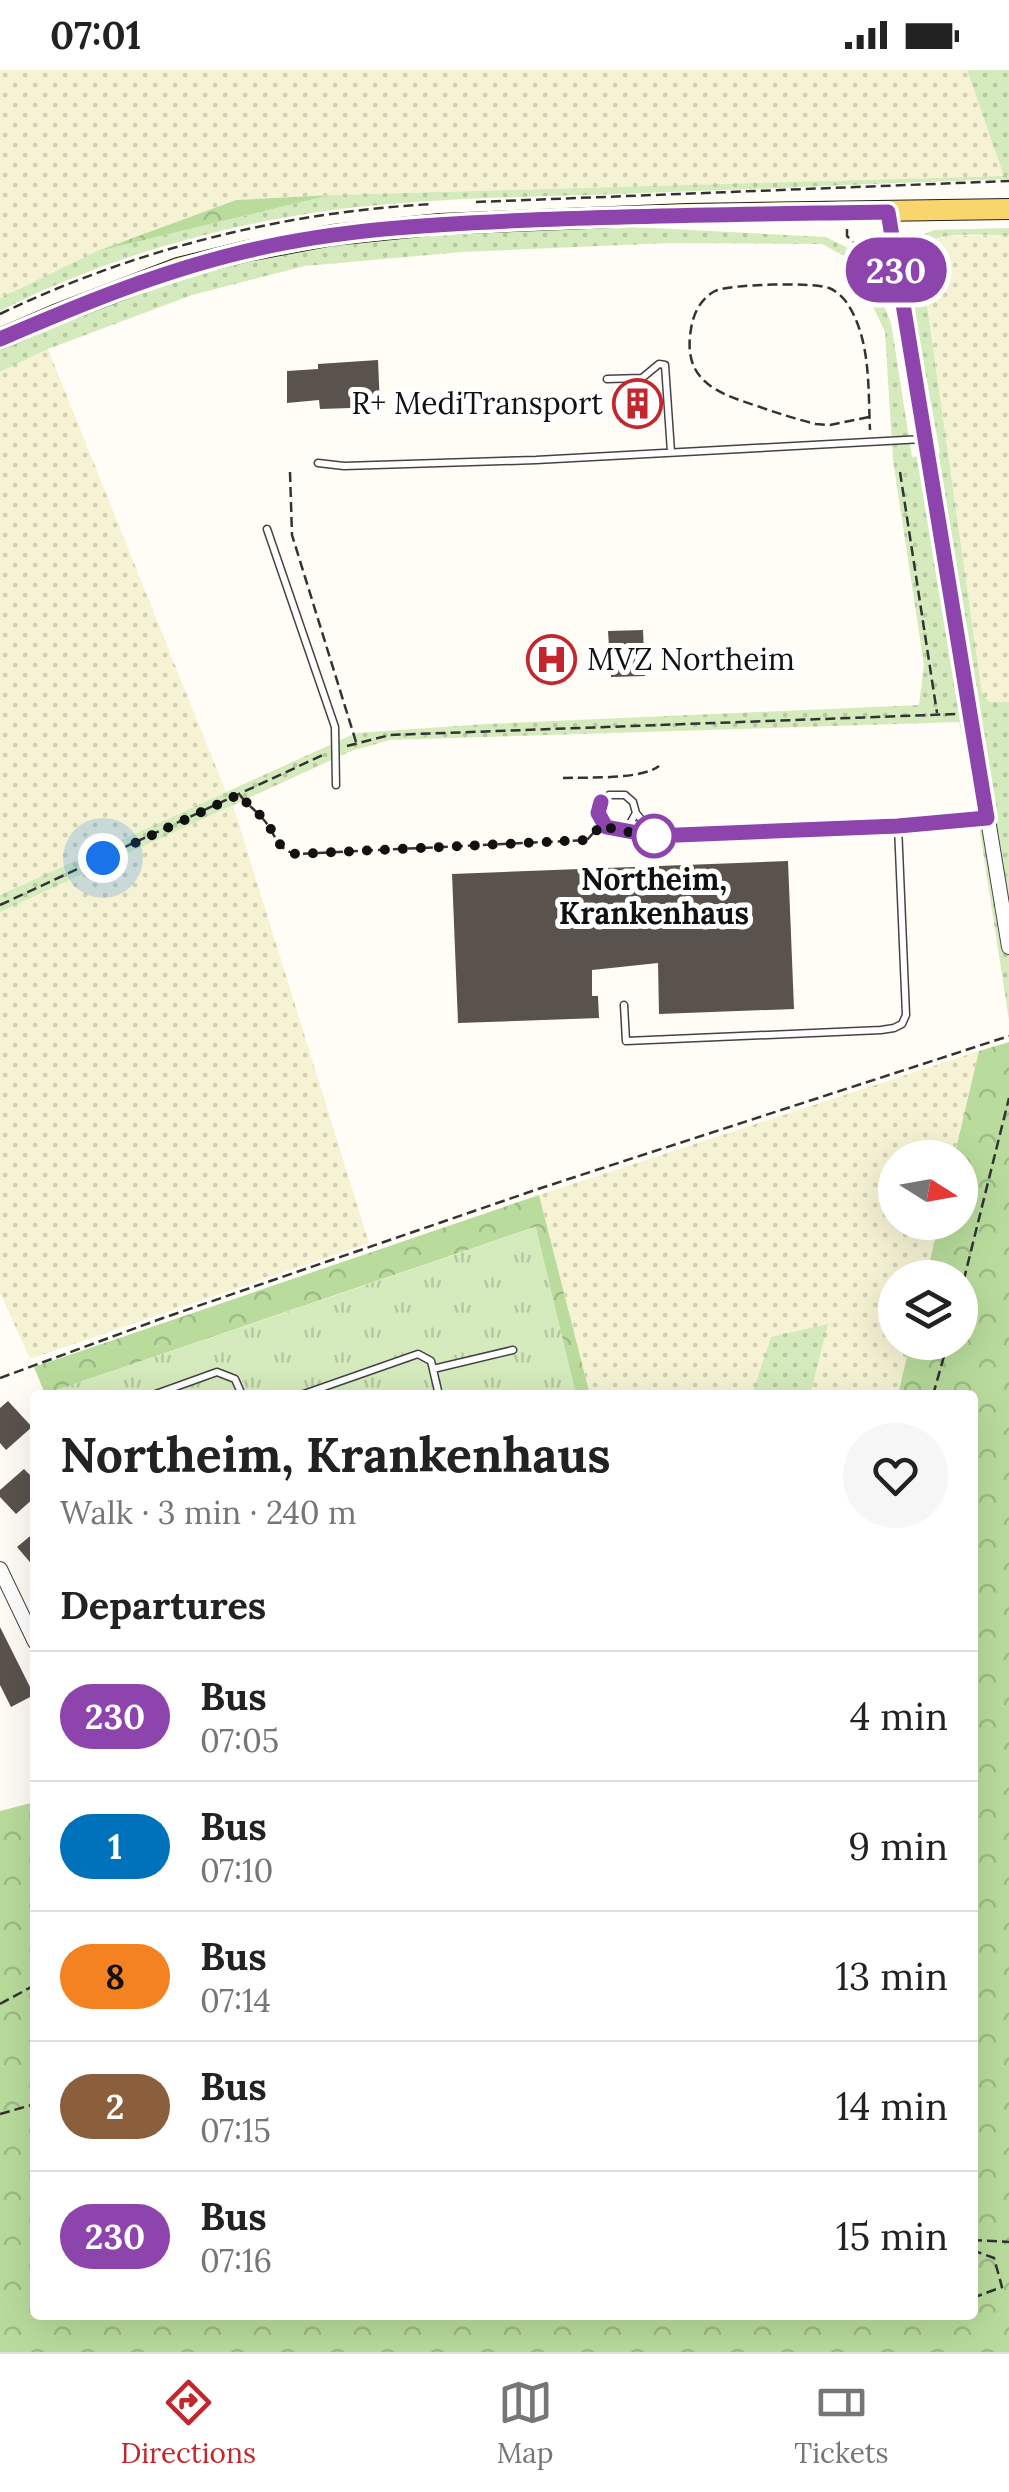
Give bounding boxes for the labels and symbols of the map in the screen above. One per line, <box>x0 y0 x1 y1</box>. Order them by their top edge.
line badge: 230 <box>838 238 954 302</box>
building icon: R+ MediTransport <box>612 378 664 430</box>
place label: R+ MediTransport <box>351 384 603 422</box>
hospital icon: MVZ Northeim <box>526 634 578 686</box>
place label: MVZ Northeim <box>587 640 795 678</box>
marker: Northeim, Krankenhaus <box>633 815 675 857</box>
your location <box>78 833 128 883</box>
place label: Northeim, Krankenhaus <box>559 860 749 932</box>
north arrow <box>878 1140 978 1240</box>

